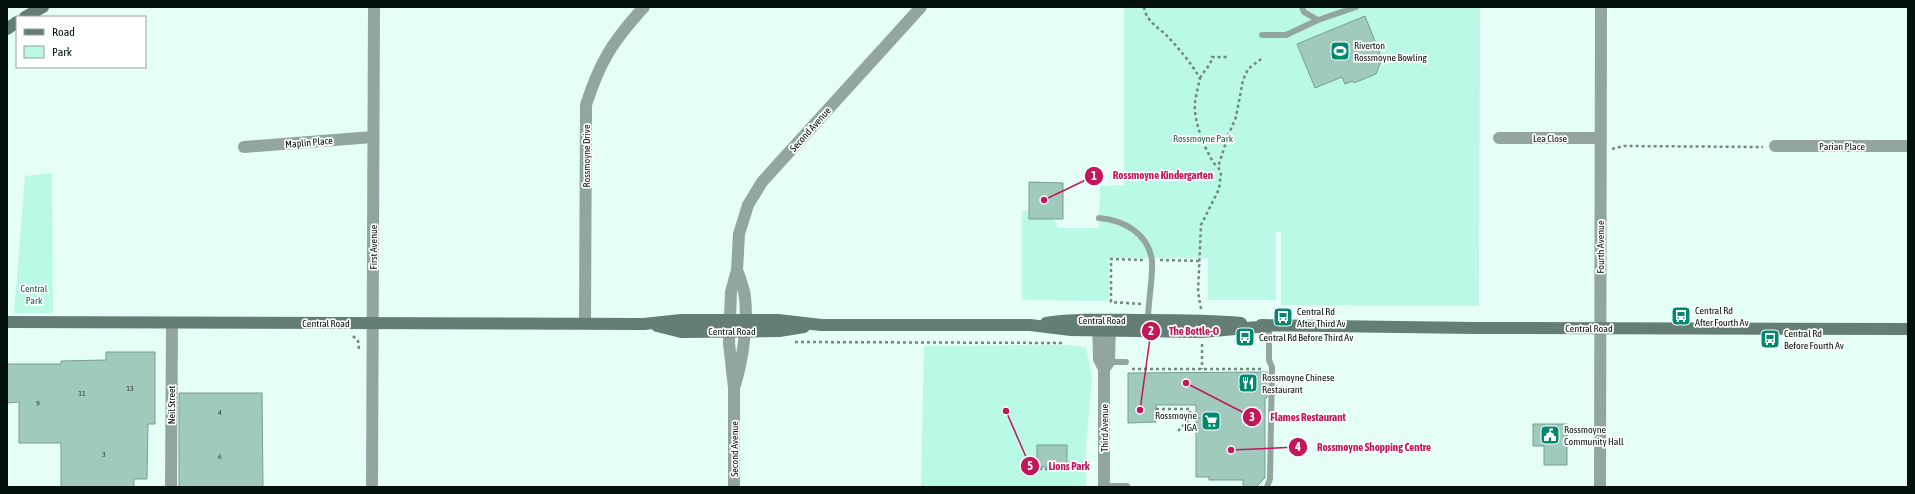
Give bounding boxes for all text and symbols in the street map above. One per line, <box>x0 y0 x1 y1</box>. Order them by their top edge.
legend <box>16 16 146 68</box>
text: Road <box>52 25 75 39</box>
sports icon: Riverton Rossmoyne Bowling <box>1329 40 1351 62</box>
place label: Riverton Rossmoyne Bowling <box>1354 40 1428 63</box>
text: Park <box>52 45 73 59</box>
street label: Second Avenue <box>788 105 833 154</box>
street label: Rossmoyne Drive <box>581 124 592 187</box>
park label: Rossmoyne Park <box>1173 133 1234 144</box>
street label: Lea Close <box>1533 133 1568 144</box>
street label: Maplin Place <box>285 135 334 150</box>
street label: Parian Place <box>1819 141 1865 152</box>
callout: Rossmoyne Kindergarten <box>1084 164 1221 187</box>
text: 1 <box>1091 169 1097 183</box>
text: Rossmoyne Kindergarten <box>1113 169 1213 181</box>
street label: Fourth Avenue <box>1595 220 1606 274</box>
street label: First Avenue <box>368 224 379 269</box>
park label: Central Park <box>21 283 48 306</box>
bus stop icon: Central Rd After Fourth Av <box>1670 305 1692 327</box>
place label: Central Rd After Fourth Av <box>1695 305 1749 328</box>
bus stop icon: Central Rd After Third Av <box>1272 306 1294 328</box>
place label: Central Rd After Third Av <box>1297 306 1346 329</box>
street label: Central Road <box>1078 315 1126 326</box>
street label: Central Road <box>302 318 350 329</box>
callout: The Bottle-O <box>1141 319 1227 342</box>
street label: Central Road <box>1565 323 1613 334</box>
text: 2 <box>1148 324 1154 338</box>
text: The Bottle-O <box>1169 325 1220 337</box>
street label: Central Road <box>708 326 756 337</box>
bus stop icon: Central Rd Before Third Av <box>1234 326 1256 348</box>
bus stop icon: Central Rd Before Fourth Av <box>1759 328 1781 350</box>
place label: Central Rd Before Fourth Av <box>1784 328 1844 351</box>
place label: Central Rd Before Third Av <box>1259 332 1353 343</box>
restaurant icon: Rossmoyne Chinese Restaurant <box>1237 372 1259 394</box>
place label: Rossmoyne Chinese Restaurant <box>1262 372 1335 395</box>
house number: 13 <box>126 384 134 393</box>
street label: Neil Street <box>166 386 177 424</box>
house number: 11 <box>78 389 86 398</box>
house number: 9 <box>36 399 40 408</box>
street label: Third Avenue <box>1099 404 1110 452</box>
callout: Flames Restaurant <box>1242 406 1354 429</box>
house number: 4 <box>218 408 222 417</box>
place label: Rossmoyne IGA <box>1155 410 1197 433</box>
supermarket icon: Rossmoyne IGA <box>1200 410 1222 432</box>
text: 3 <box>1249 410 1255 424</box>
text: Flames Restaurant <box>1270 411 1347 423</box>
street label: Second Avenue <box>729 421 740 477</box>
public building icon: Rossmoyne Community Hall <box>1539 424 1561 446</box>
place label: Rossmoyne Community Hall <box>1564 424 1624 447</box>
callout: Rossmoyne Shopping Centre <box>1288 435 1439 458</box>
text: 4 <box>1294 440 1301 454</box>
text: Rossmoyne Shopping Centre <box>1317 441 1431 453</box>
house number: 3 <box>102 450 106 459</box>
house number: 6 <box>218 452 222 461</box>
callout: Lions Park <box>1020 455 1097 478</box>
text: 5 <box>1027 459 1033 473</box>
text: Lions Park <box>1048 460 1090 472</box>

